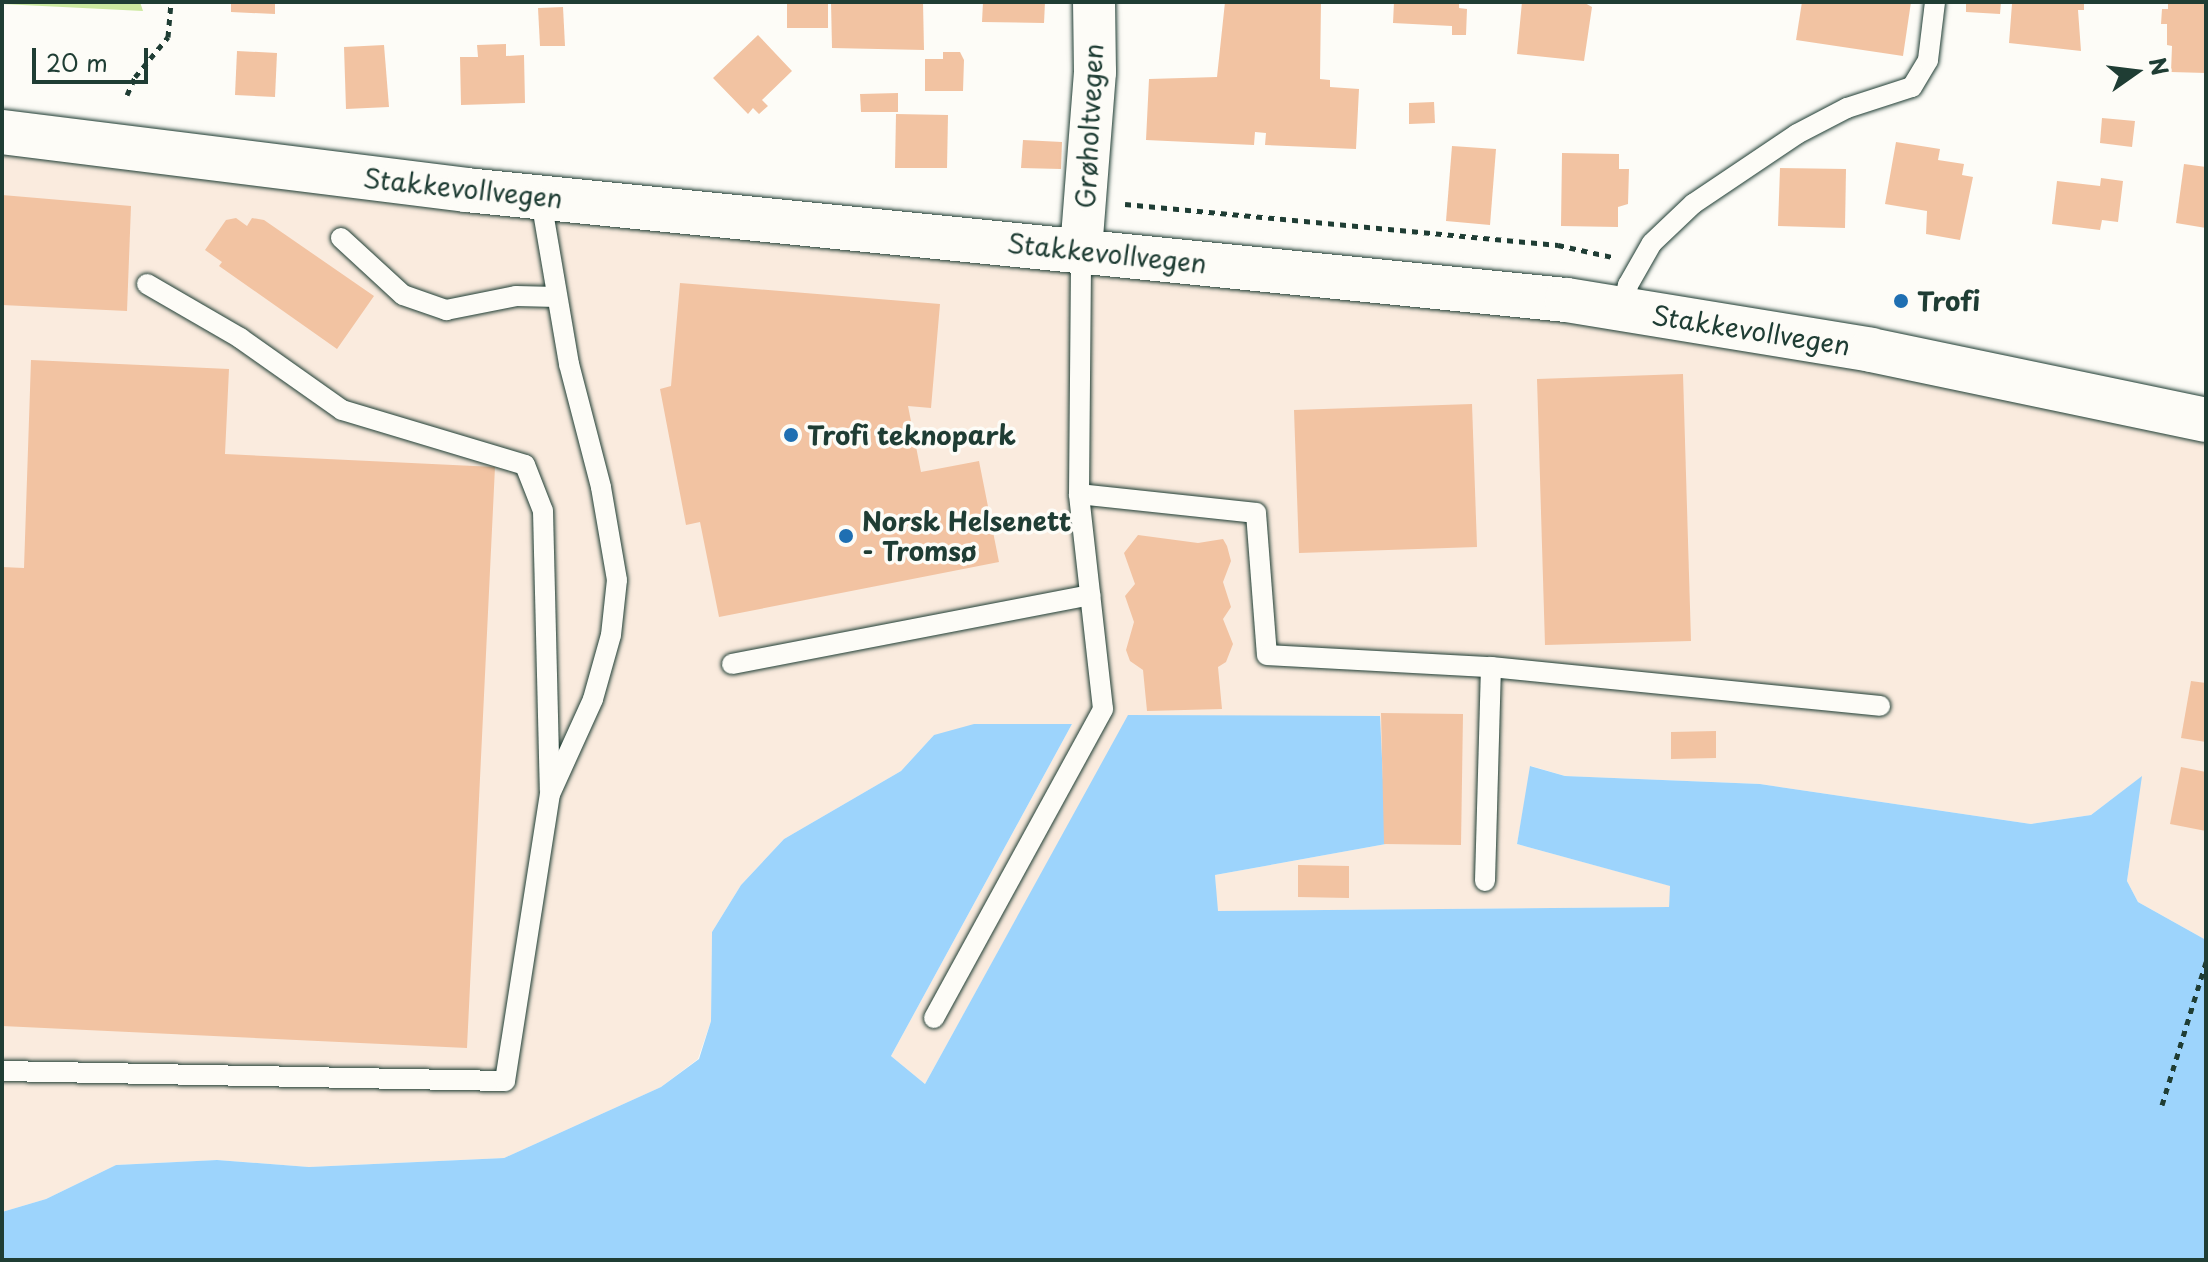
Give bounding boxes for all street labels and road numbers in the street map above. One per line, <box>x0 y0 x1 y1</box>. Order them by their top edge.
street label: Grøholtvegen <box>1069 43 1109 209</box>
street label: Stakkevollvegen <box>362 162 564 214</box>
street label: Stakkevollvegen <box>1006 227 1208 279</box>
street label: Stakkevollvegen <box>1650 299 1852 361</box>

